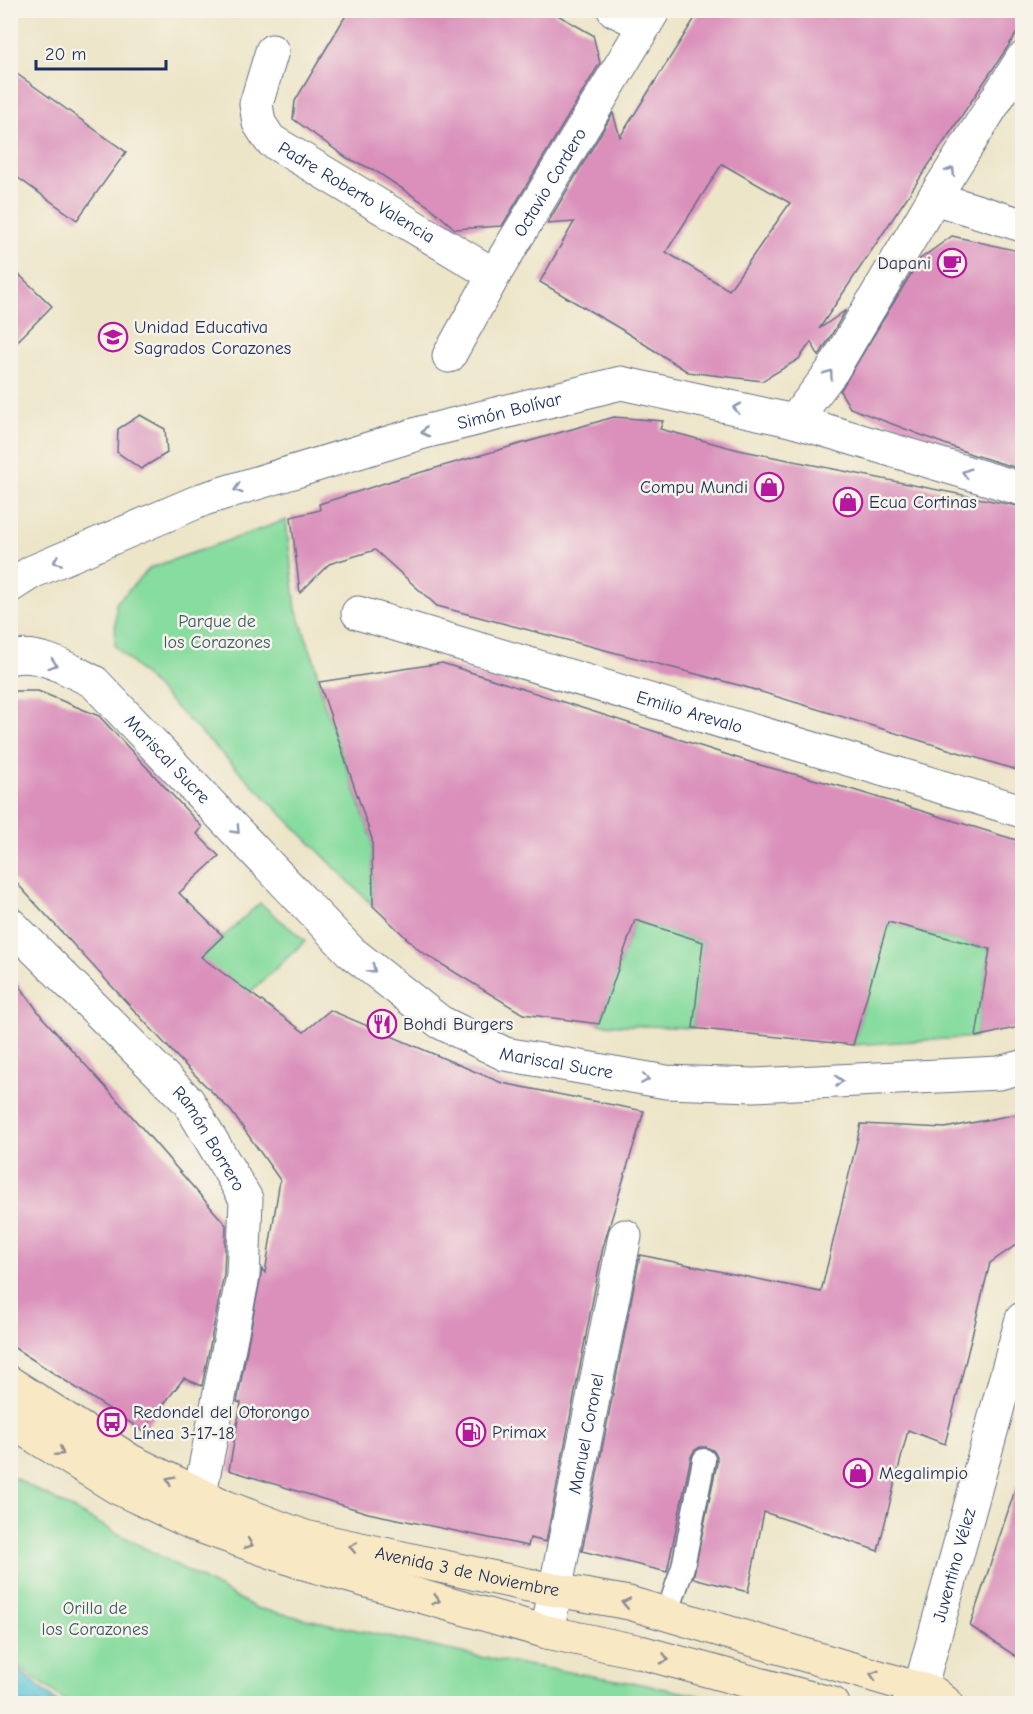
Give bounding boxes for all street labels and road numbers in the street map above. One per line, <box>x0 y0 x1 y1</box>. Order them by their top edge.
street label: Octavio Cordero <box>509 124 591 241</box>
street label: Padre Roberto Valencia <box>275 137 439 247</box>
street label: Simón Bolívar <box>455 387 565 434</box>
street label: Emilio Arevalo <box>634 686 745 738</box>
street label: Mariscal Sucre <box>120 710 215 808</box>
street label: Mariscal Sucre <box>498 1043 615 1083</box>
street label: Ramón Borrero <box>168 1081 250 1195</box>
street label: Manuel Coronel <box>564 1372 608 1496</box>
street label: Juventino Vélez <box>928 1506 980 1625</box>
street label: Avenida 3 de Noviembre <box>373 1542 561 1601</box>

